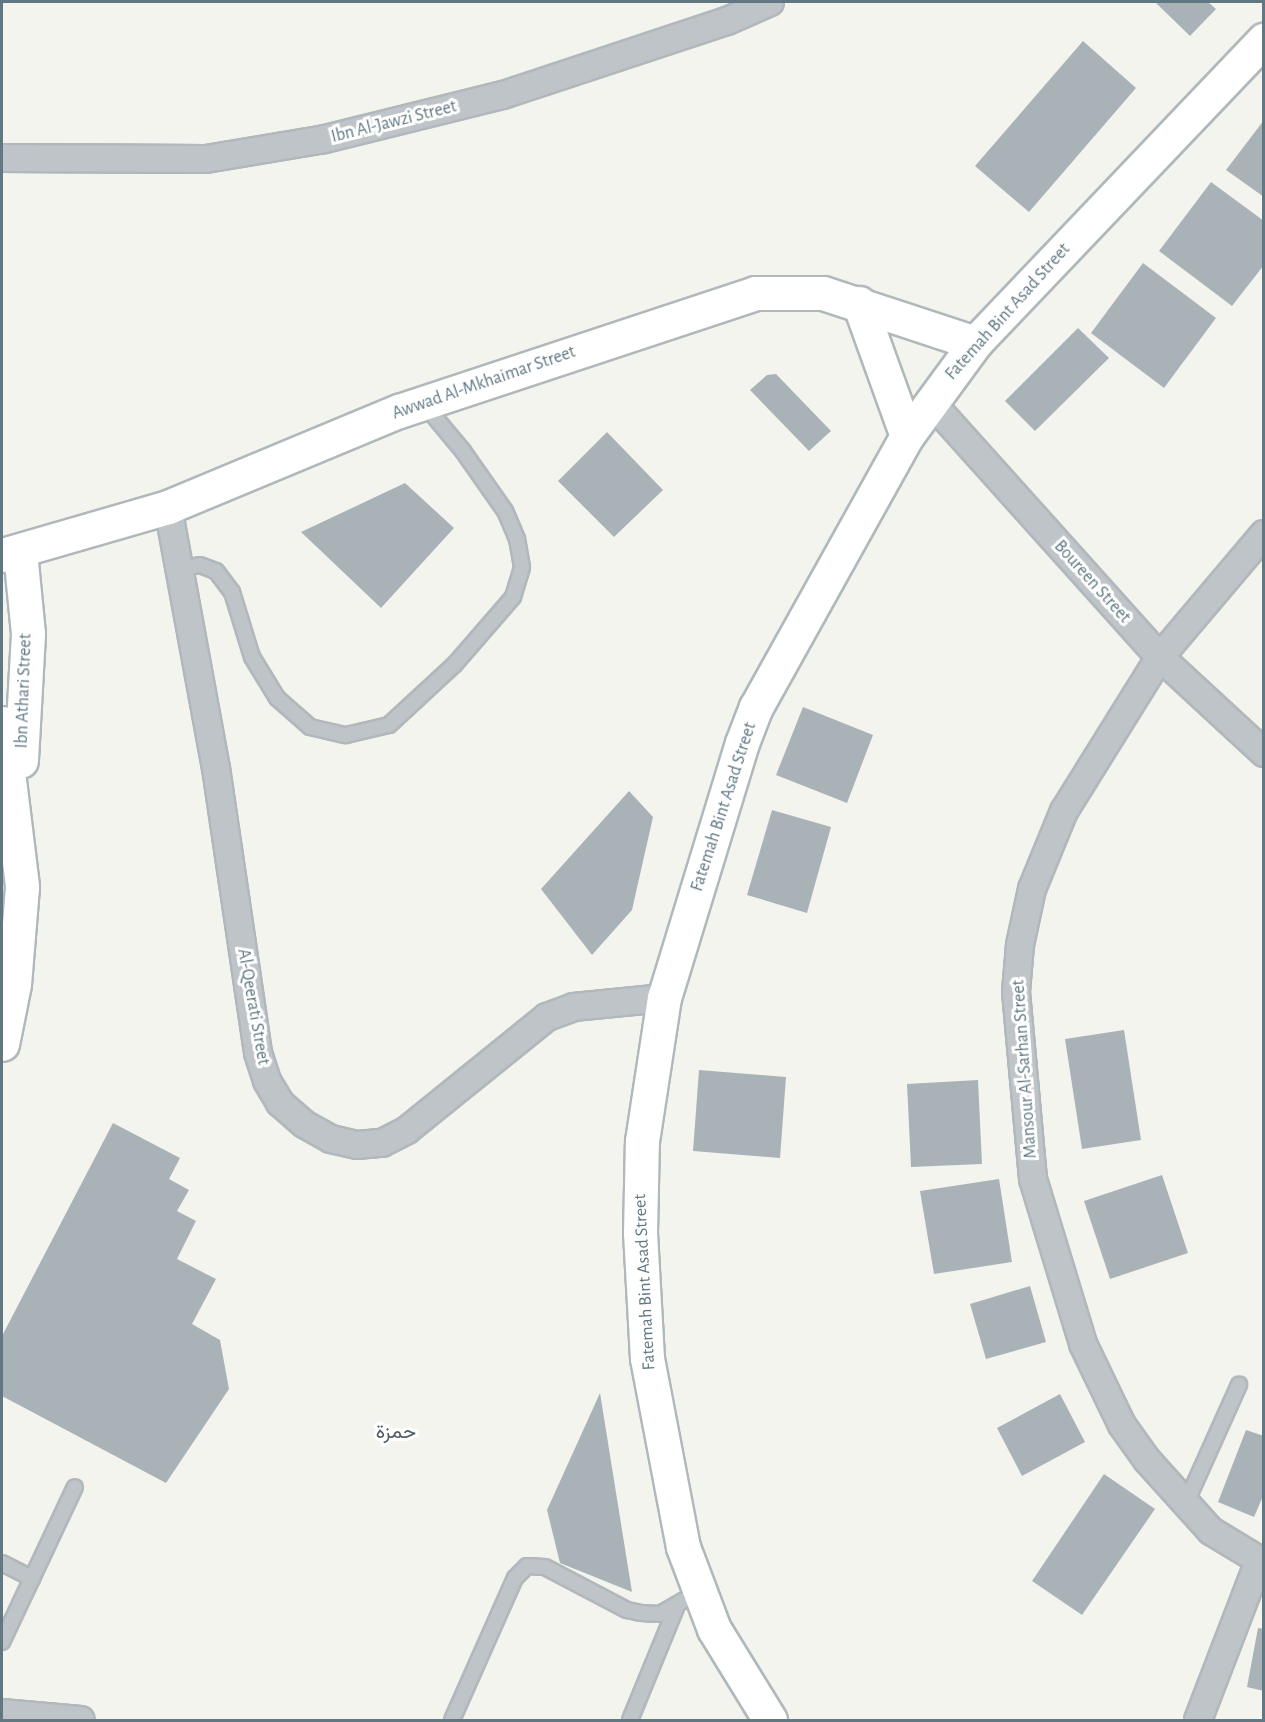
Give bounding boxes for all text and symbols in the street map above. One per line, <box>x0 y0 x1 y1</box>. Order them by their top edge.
street label: Ibn Al-Jawzi Street <box>329 96 459 148</box>
street label: Fatemah Bint Asad Street <box>941 239 1075 385</box>
street label: Awwad Al-Mkhaimar Street <box>389 341 579 425</box>
street label: Boureen Street <box>1049 536 1135 628</box>
street label: Ibn Athari Street <box>11 633 37 749</box>
street label: Fatemah Bint Asad Street <box>686 720 762 894</box>
street label: Al-Qeerati Street <box>232 947 274 1067</box>
street label: Mansour Al-Sarhan Street <box>1008 979 1042 1159</box>
street label: Fatemah Bint Asad Street <box>630 1193 660 1371</box>
district label: حمزة <box>376 1420 416 1444</box>

